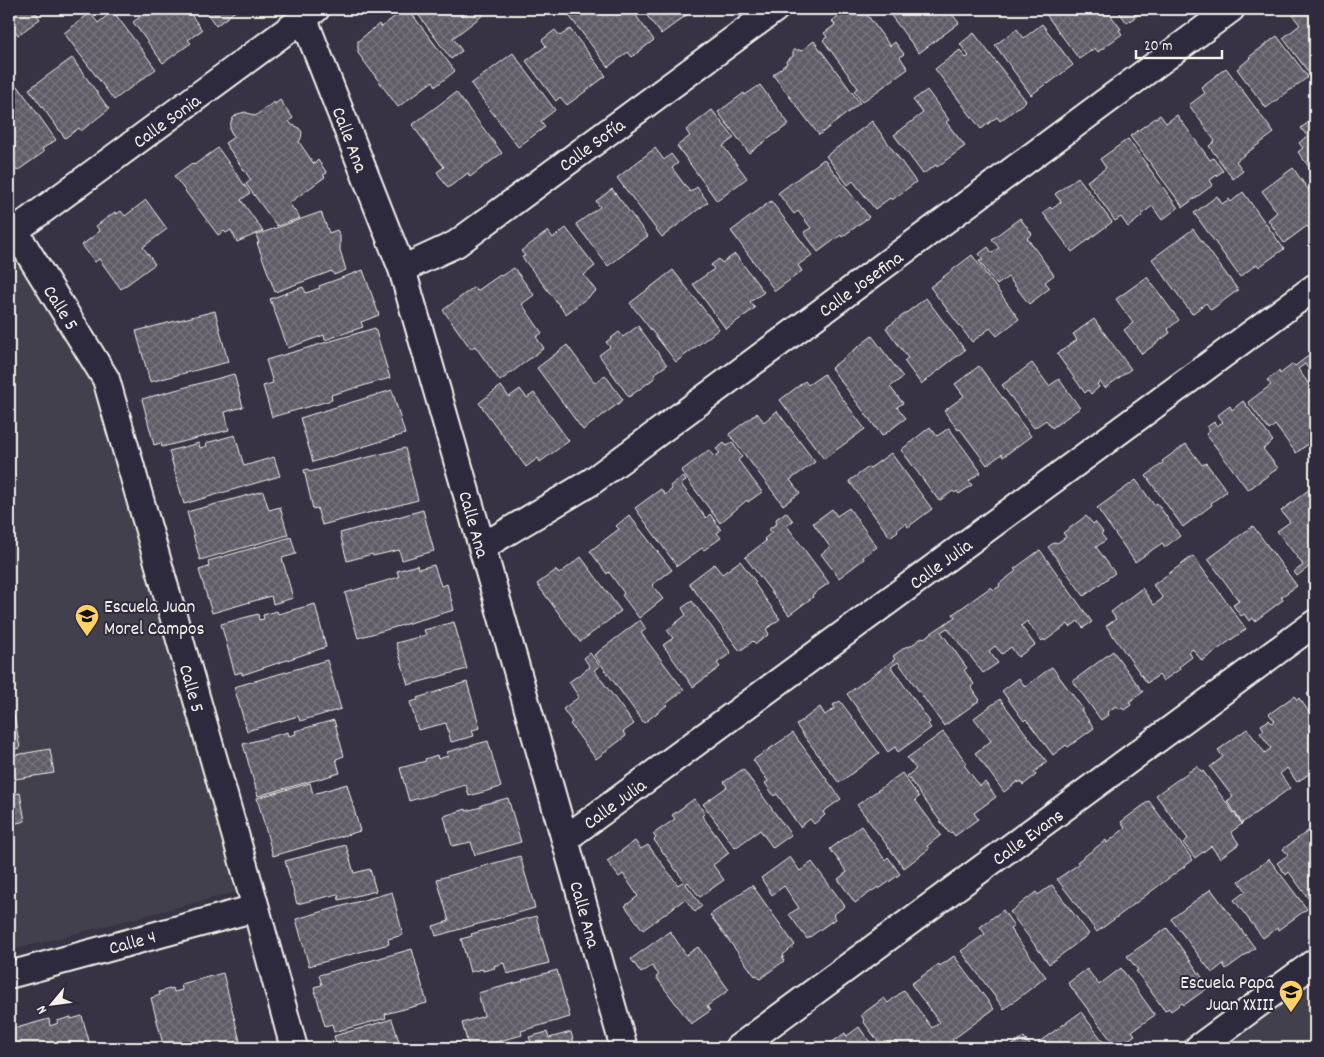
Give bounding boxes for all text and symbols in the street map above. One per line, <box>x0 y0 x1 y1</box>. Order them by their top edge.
scale bar <box>1136 28 1223 60</box>
text: 20 m <box>1144 36 1172 58</box>
street label: Calle Sonia <box>129 88 208 157</box>
street label: Calle Ana <box>323 104 373 178</box>
street label: Calle Sofía <box>554 113 633 180</box>
street label: Calle Josefina <box>814 245 911 326</box>
street label: Calle 5 <box>35 281 83 337</box>
street label: Calle Ana <box>449 489 494 562</box>
street label: Calle Julia <box>905 533 980 598</box>
place label: Escuela Juan Morel Campos <box>104 595 204 644</box>
school or university icon: Escuela Juan Morel Campos <box>74 603 100 637</box>
street label: Calle 5 <box>170 662 209 716</box>
street label: Calle Julia <box>579 773 654 838</box>
street label: Calle Evans <box>988 804 1070 874</box>
street label: Calle Ana <box>560 879 605 952</box>
street label: Calle 4 <box>106 925 160 964</box>
place label: Escuela Papa Juan XXIII <box>1180 971 1275 1020</box>
school or university icon: Escuela Papa Juan XXIII <box>1278 979 1304 1013</box>
north arrow <box>28 980 78 1030</box>
text: N <box>32 1001 53 1017</box>

